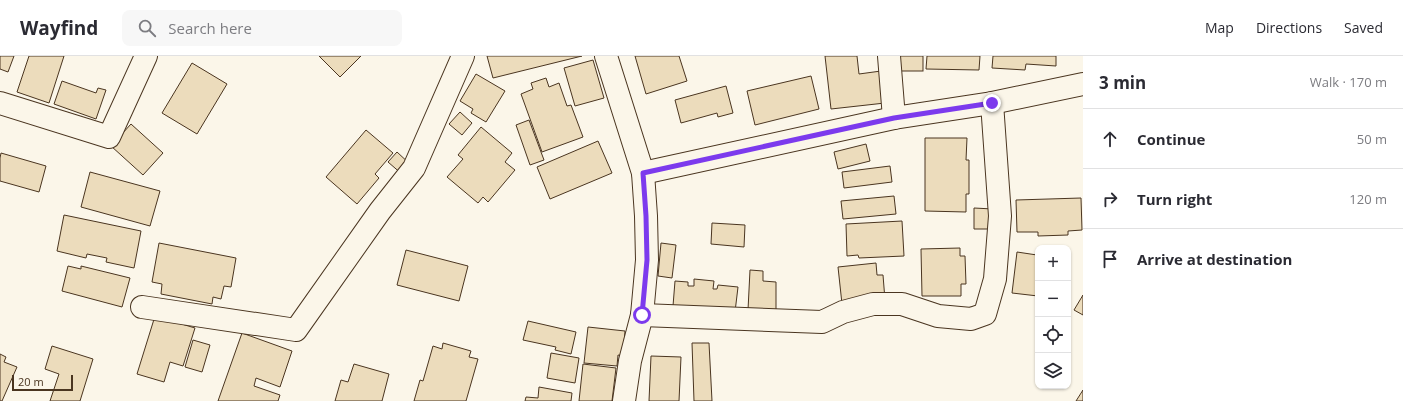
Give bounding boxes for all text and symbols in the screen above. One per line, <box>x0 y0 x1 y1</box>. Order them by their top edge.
search box <box>122 10 402 46</box>
text: Wayfind <box>20 15 98 41</box>
icon: search <box>136 17 158 39</box>
text: Search here <box>168 18 252 38</box>
text: Map <box>1205 18 1234 37</box>
text: Directions <box>1256 18 1322 37</box>
text: Saved <box>1344 18 1383 37</box>
text: 3 min <box>1099 71 1146 94</box>
text: Walk · 170 m <box>1310 73 1387 91</box>
route end <box>983 94 1001 112</box>
icon: ahead <box>1099 128 1121 150</box>
text: Continue <box>1137 129 1205 149</box>
text: 50 m <box>1357 130 1387 148</box>
icon: right <box>1099 188 1121 210</box>
text: Turn right <box>1137 189 1212 209</box>
text: 120 m <box>1349 190 1387 208</box>
map controls <box>1035 245 1071 389</box>
button: + <box>1035 245 1071 281</box>
icon: arrive <box>1099 248 1121 270</box>
text: Arrive at destination <box>1137 249 1292 269</box>
button: − <box>1035 281 1071 317</box>
route start <box>633 306 651 324</box>
button: locate <box>1035 317 1071 353</box>
button: layers <box>1035 353 1071 389</box>
scale bar <box>12 373 73 392</box>
text: 20 m <box>18 374 44 389</box>

